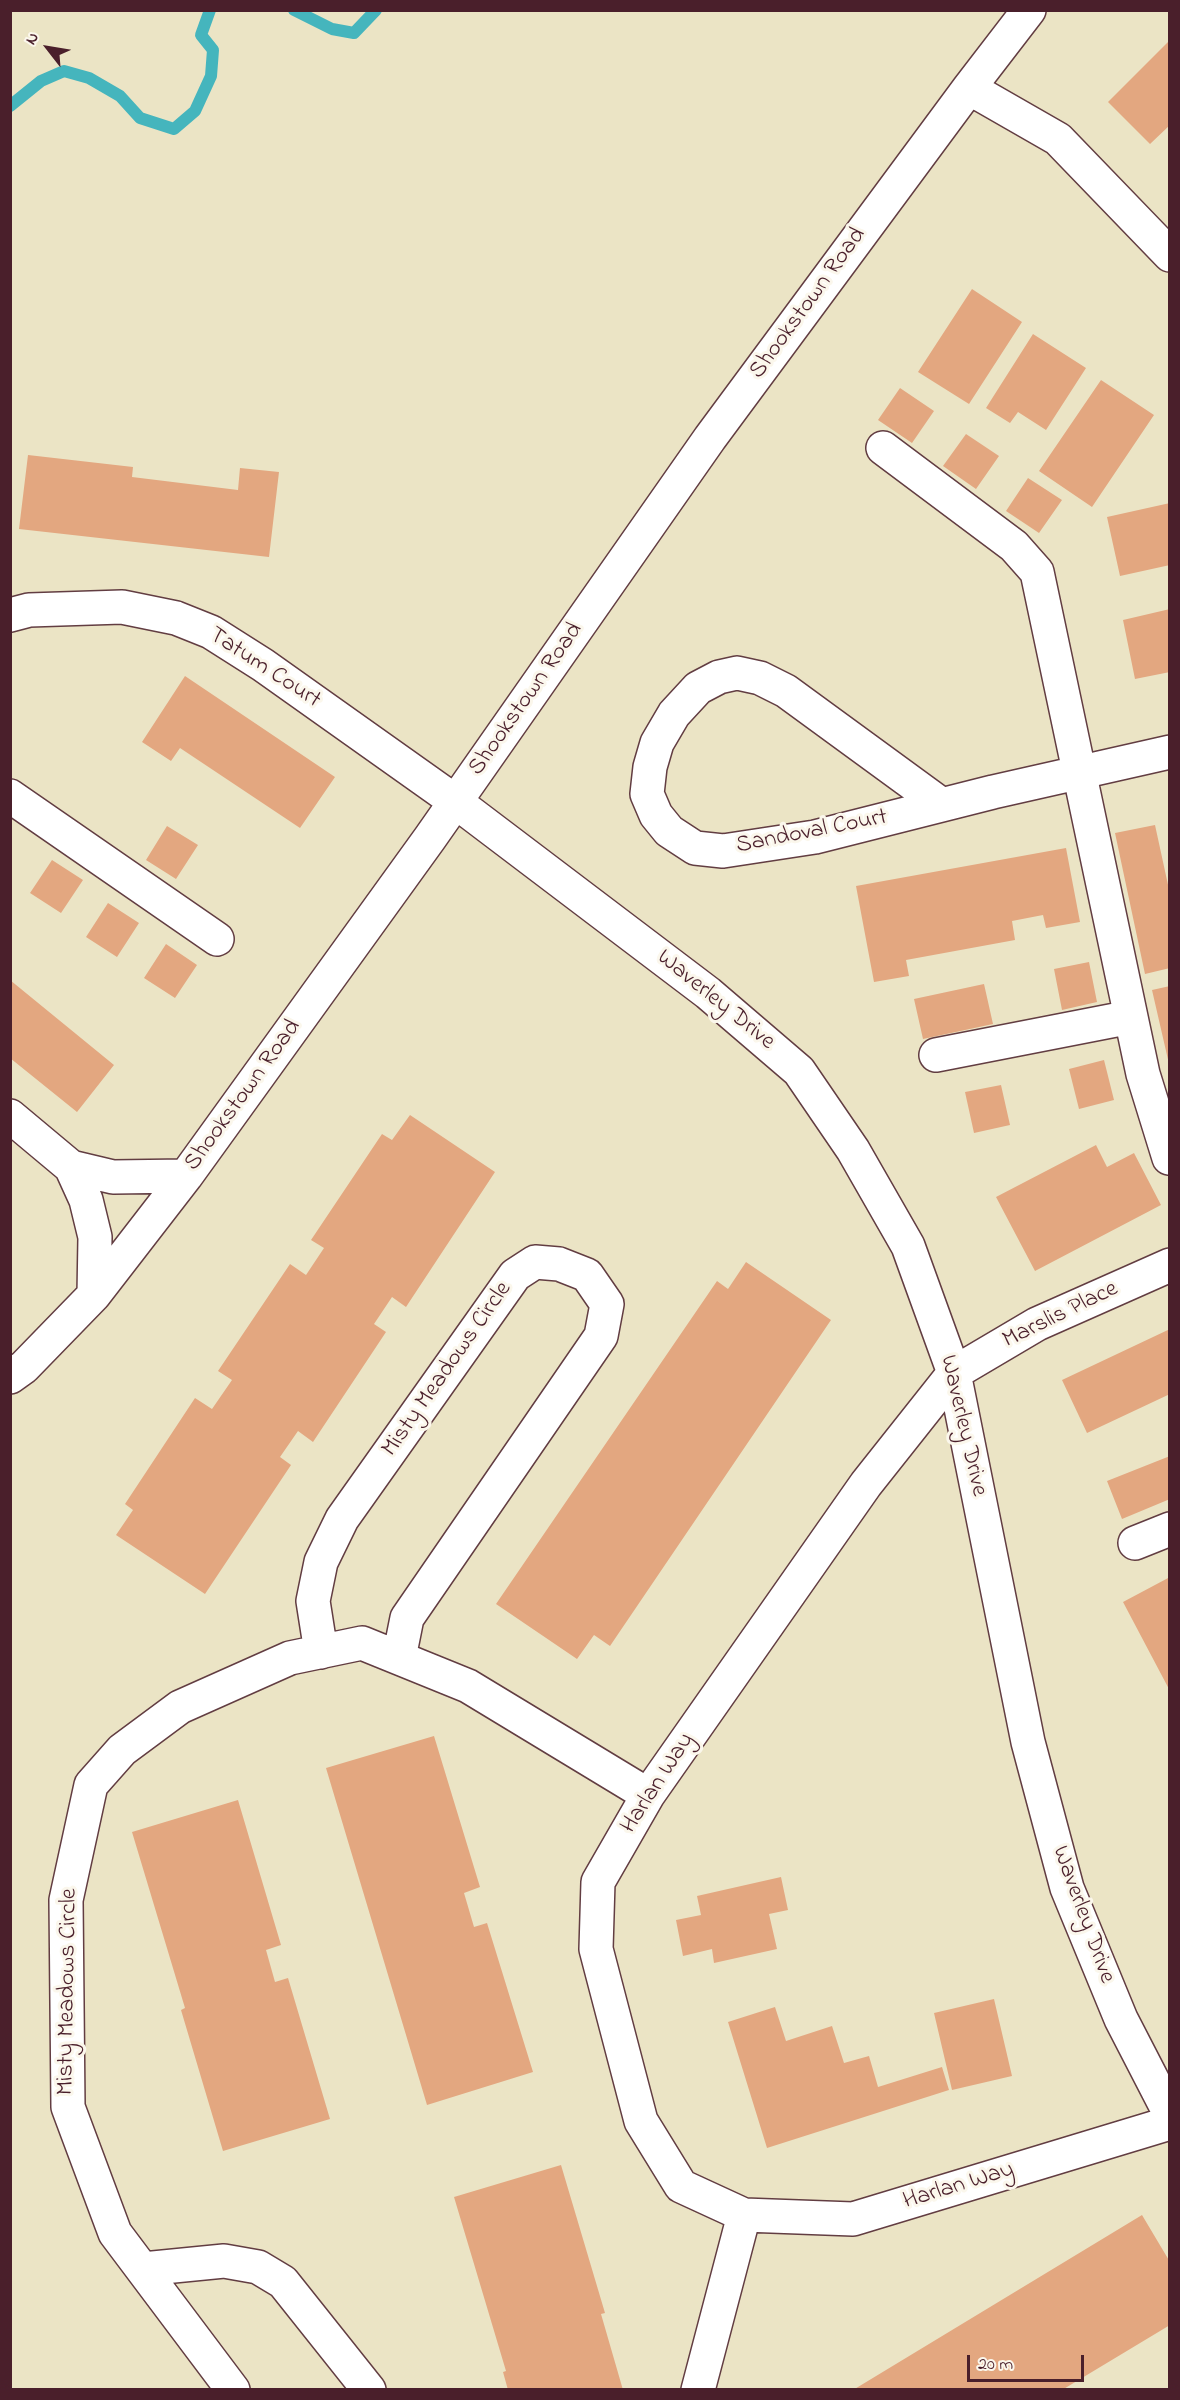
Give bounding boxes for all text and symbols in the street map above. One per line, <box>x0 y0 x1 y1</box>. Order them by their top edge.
north arrow <box>18 18 78 78</box>
text: N <box>20 28 46 50</box>
street label: Shookstown Road <box>744 223 874 385</box>
street label: Shookstown Road <box>464 618 590 782</box>
street label: Tatum Court <box>203 622 325 716</box>
street label: Sandoval Court <box>734 804 890 862</box>
street label: Waverley Drive <box>650 945 780 1057</box>
street label: Shookstown Road <box>179 1015 309 1177</box>
street label: Marslis Place <box>999 1276 1123 1356</box>
street label: Misty Meadows Circle <box>377 1277 519 1463</box>
street label: Waverley Drive <box>932 1353 992 1499</box>
street label: Harlan Way <box>616 1728 702 1840</box>
street label: Waverley Drive <box>1044 1842 1120 1988</box>
street label: Misty Meadows Circle <box>53 1888 85 2096</box>
street label: Harlan Way <box>900 2157 1018 2217</box>
scale bar <box>970 2343 1087 2381</box>
text: 20 m <box>978 2352 1013 2378</box>

